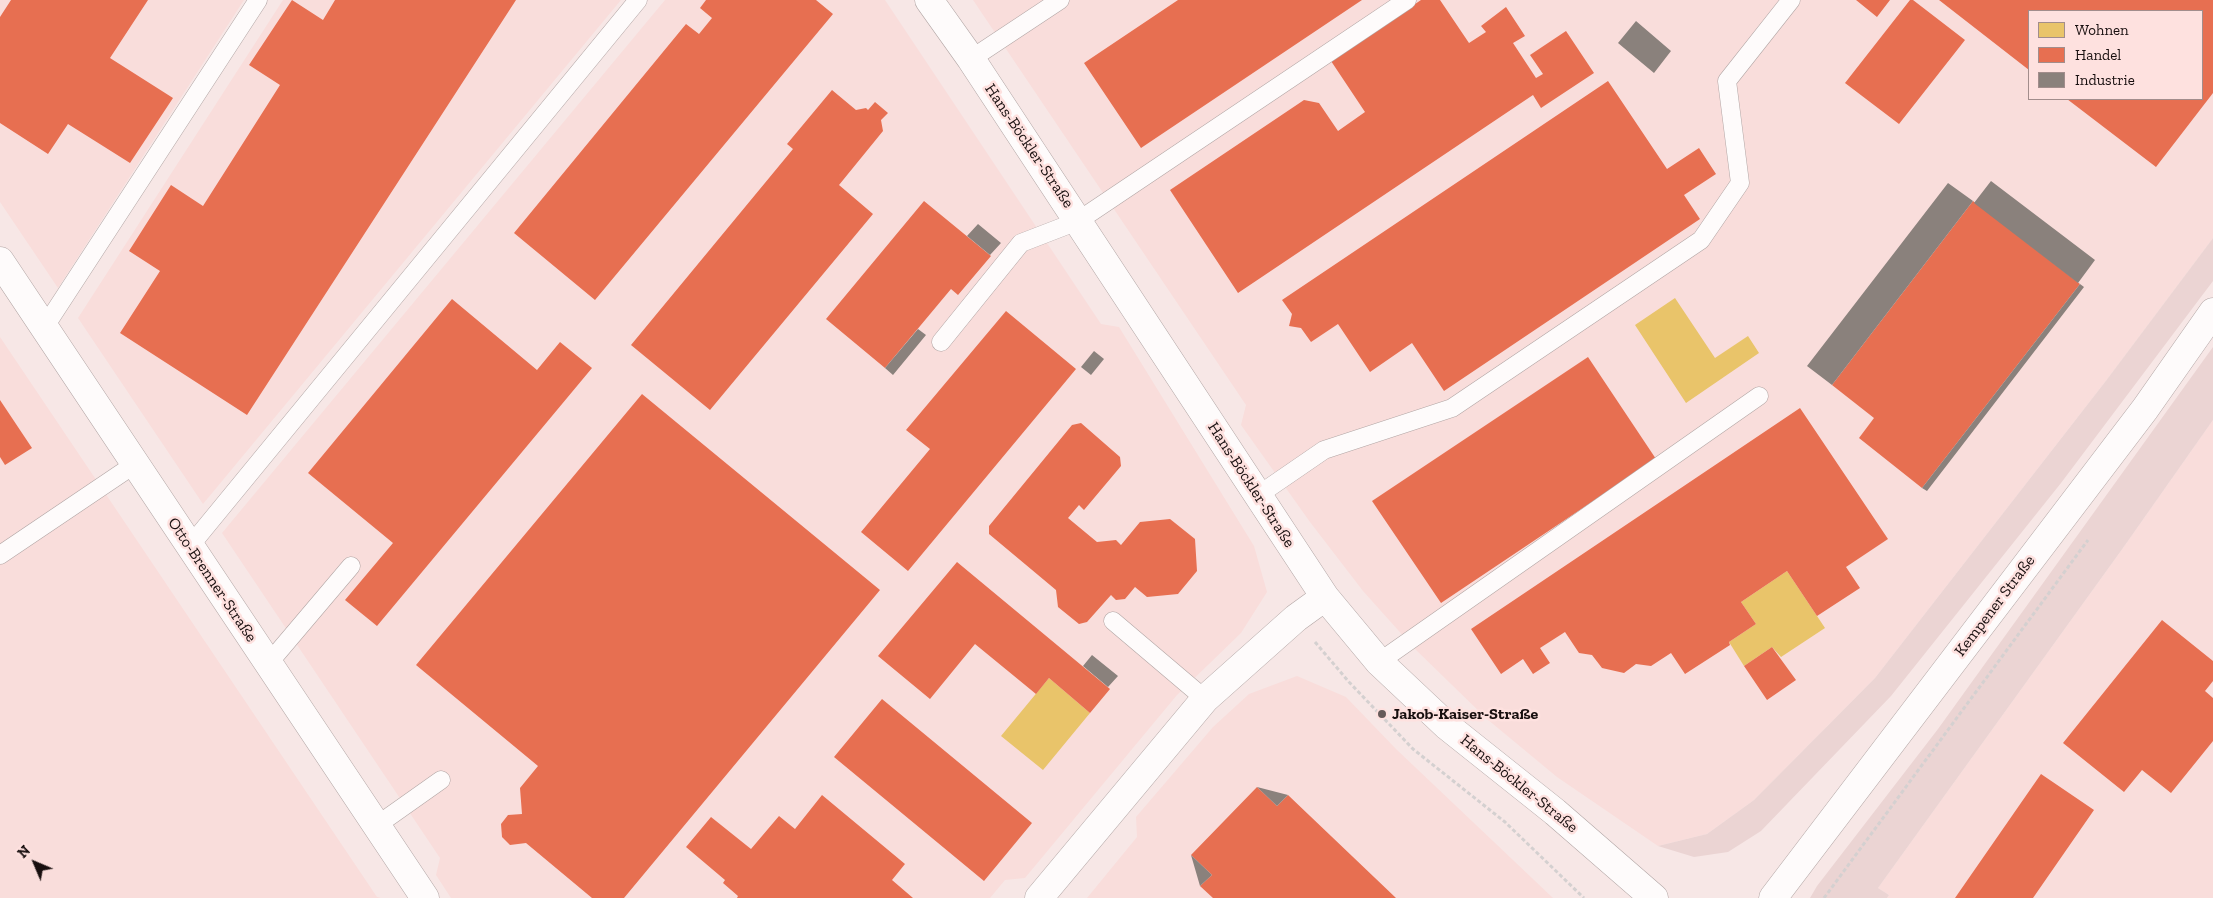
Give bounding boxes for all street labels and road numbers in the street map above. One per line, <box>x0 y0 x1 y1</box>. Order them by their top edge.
street label: Hans-Böckler-Straße <box>980 80 1078 212</box>
street label: Hans-Böckler-Straße <box>1203 419 1299 551</box>
street label: Otto-Brenner-Straße <box>163 514 261 646</box>
street label: Kempener Straße <box>1951 552 2039 660</box>
street label: Hans-Böckler-Straße <box>1456 731 1582 837</box>

